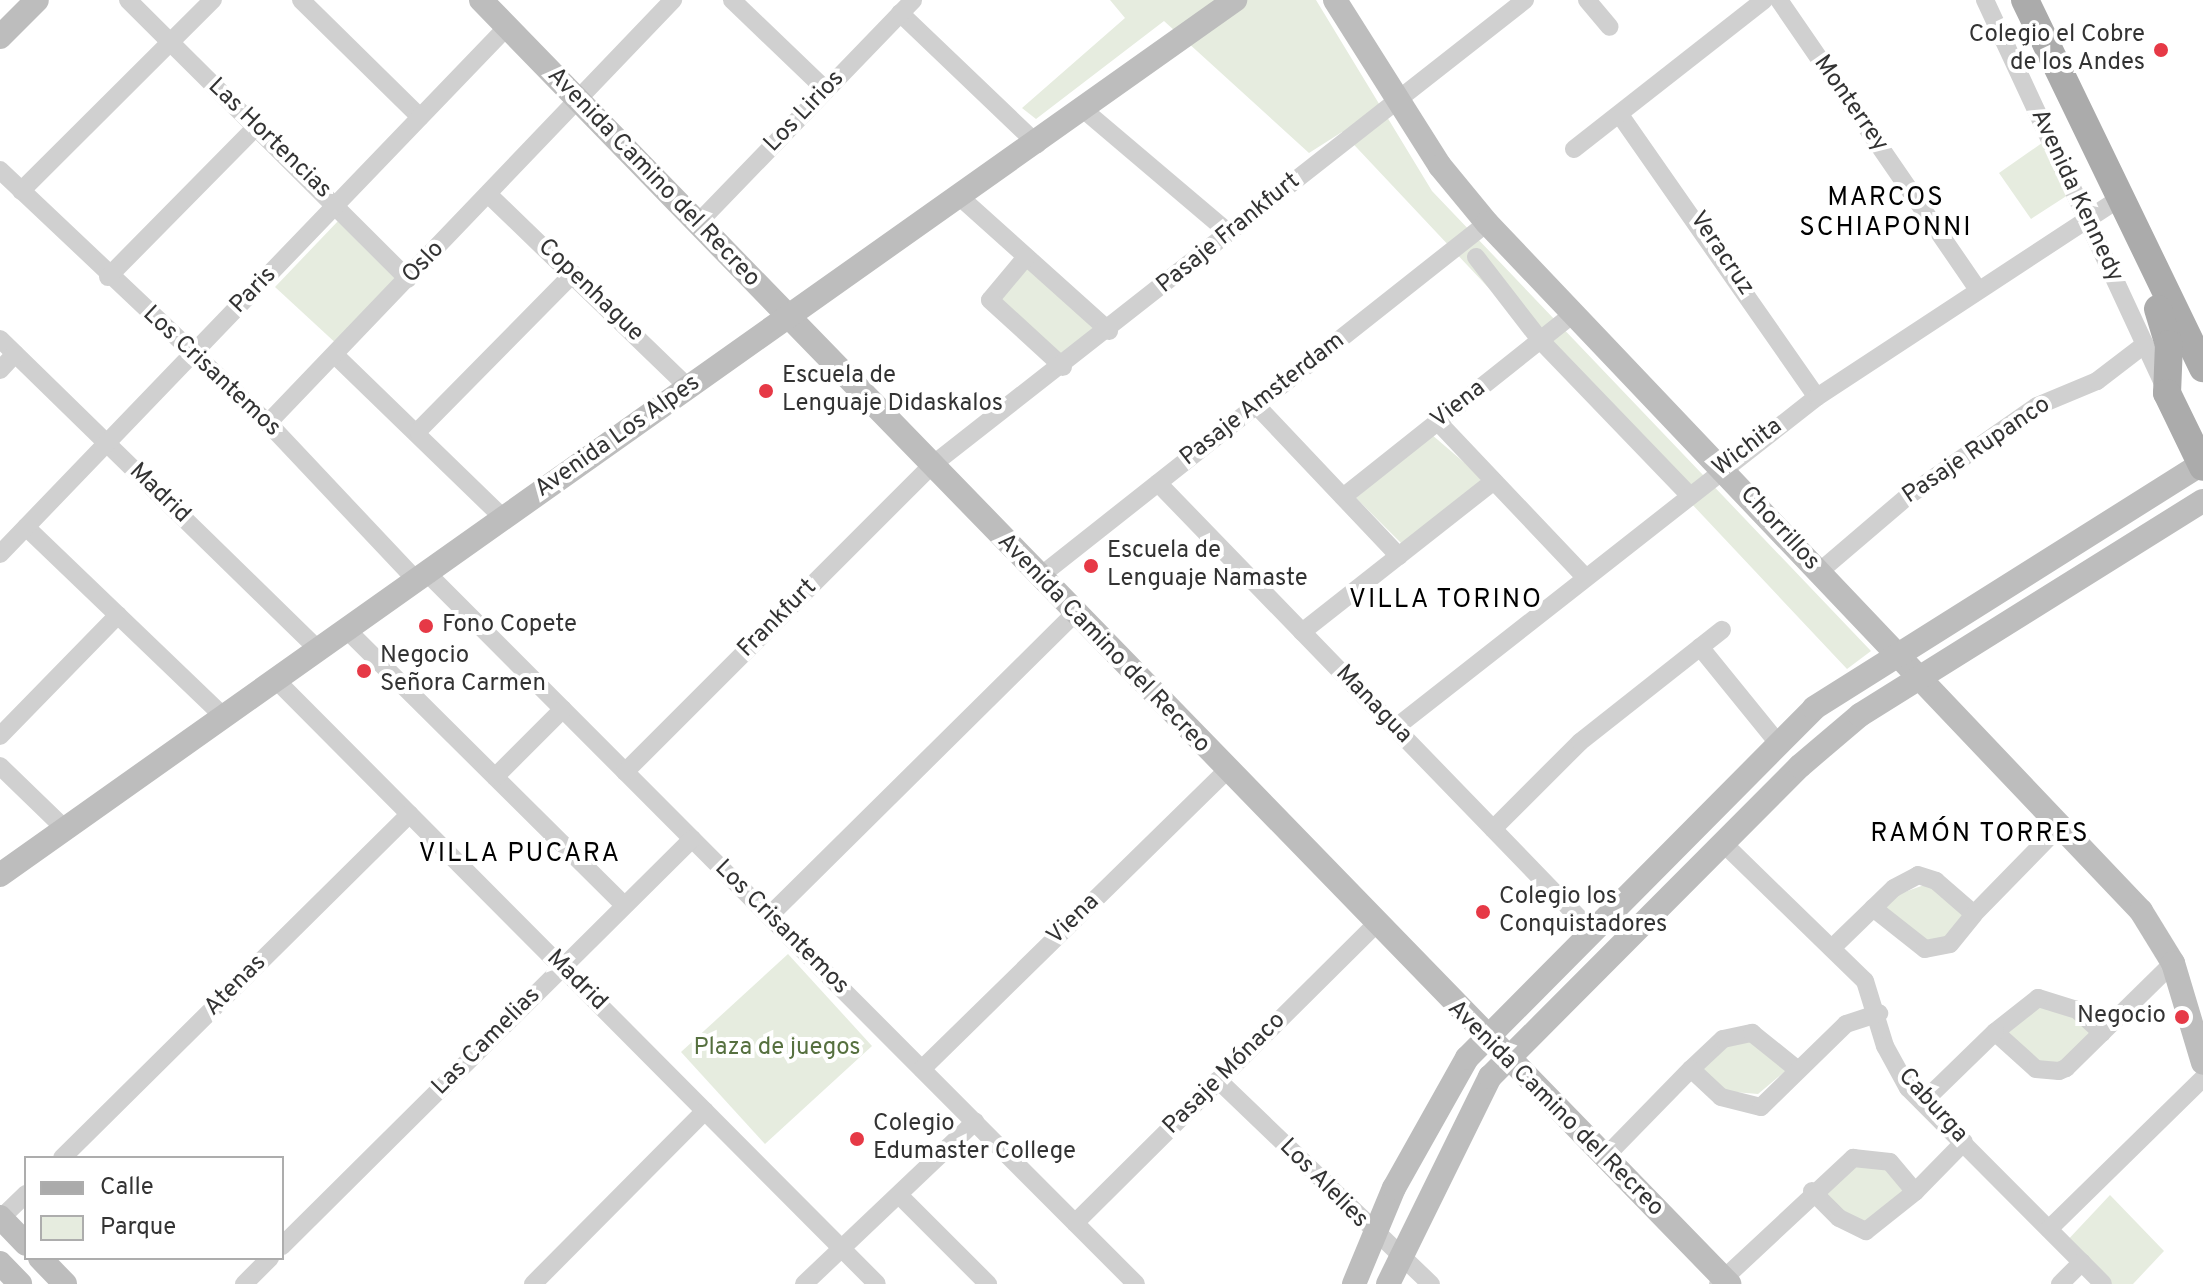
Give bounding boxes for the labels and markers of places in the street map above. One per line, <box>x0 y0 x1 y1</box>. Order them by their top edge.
place label: Colegio el Cobre de los Andes <box>1969 22 2145 78</box>
marker: Colegio el Cobre de los Andes <box>2152 41 2170 59</box>
place label: Escuela de Lenguaje Didaskalos <box>782 363 1003 419</box>
marker: Escuela de Lenguaje Didaskalos <box>757 382 775 400</box>
place label: Escuela de Lenguaje Namaste <box>1107 538 1308 594</box>
marker: Escuela de Lenguaje Namaste <box>1082 557 1100 575</box>
place label: Fono Copete <box>442 612 577 640</box>
marker: Fono Copete <box>417 617 435 635</box>
place label: Negocio Señora Carmen <box>380 643 546 699</box>
marker: Negocio Señora Carmen <box>355 662 373 680</box>
place label: Colegio los Conquistadores <box>1499 884 1667 940</box>
marker: Colegio los Conquistadores <box>1474 903 1492 921</box>
place label: Negocio <box>2077 1003 2166 1031</box>
marker: Negocio <box>2173 1008 2191 1026</box>
place label: Colegio Edumaster College <box>873 1111 1076 1167</box>
marker: Colegio Edumaster College <box>848 1130 866 1148</box>

